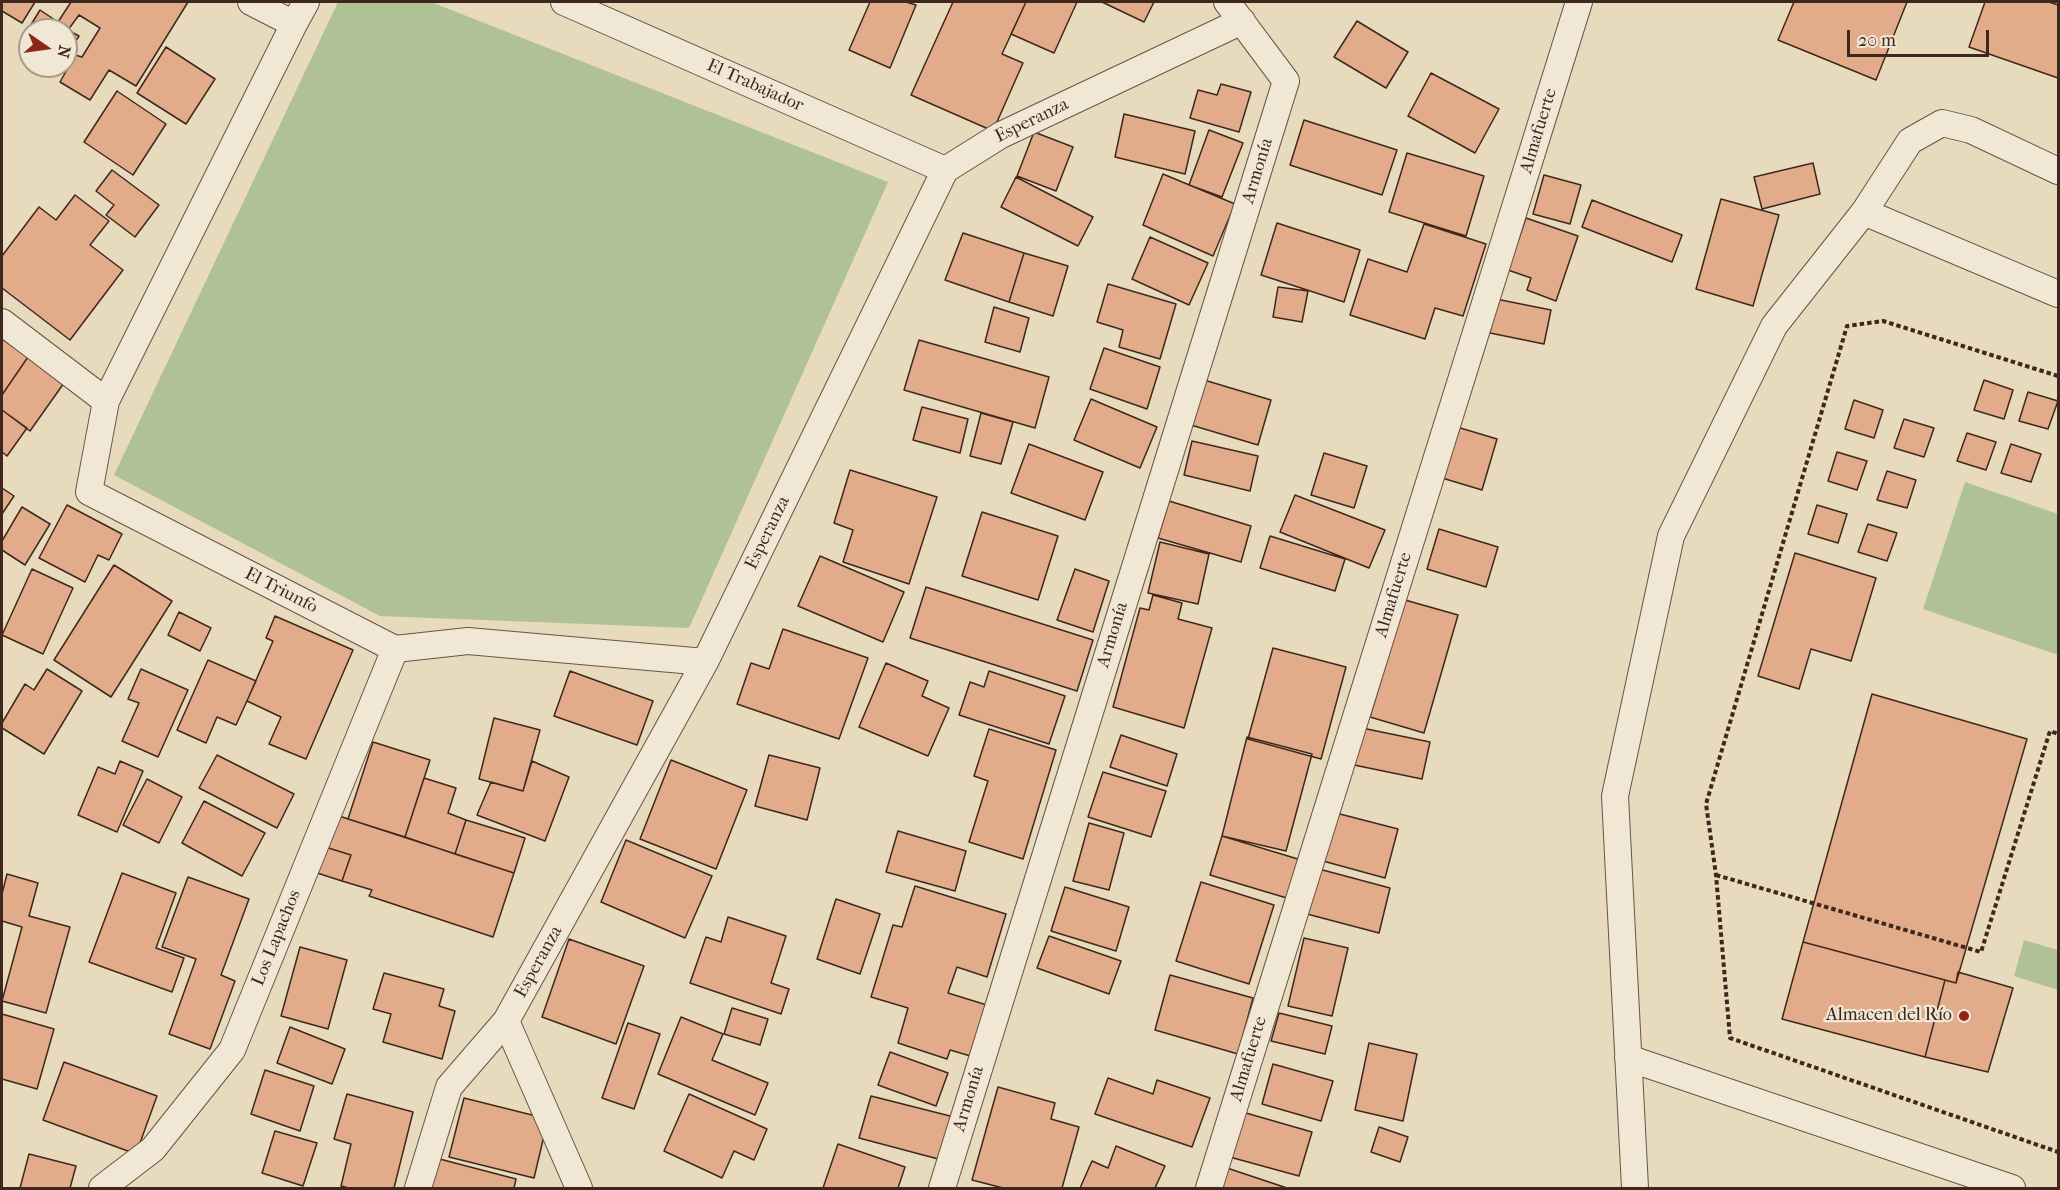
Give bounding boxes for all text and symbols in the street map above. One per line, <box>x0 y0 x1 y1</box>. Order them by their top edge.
north arrow <box>18 18 78 78</box>
scale bar <box>1850 18 1992 56</box>
text: 20 m <box>1858 30 1896 51</box>
text: N <box>53 44 75 60</box>
street label: El Trabajador <box>703 55 807 117</box>
street label: Almafuerte <box>1516 86 1562 176</box>
street label: Esperanza <box>992 94 1072 148</box>
street label: Armonía <box>1238 136 1278 206</box>
street label: Esperanza <box>741 493 795 573</box>
street label: Almafuerte <box>1371 550 1417 640</box>
street label: El Triunfo <box>241 563 321 619</box>
street label: Armonía <box>1093 600 1133 670</box>
street label: Los Lapachos <box>248 887 306 989</box>
street label: Esperanza <box>510 922 568 1002</box>
place label: Almacen del Río <box>1826 1005 1952 1027</box>
marker: Almacen del Río <box>1957 1009 1971 1023</box>
street label: Almafuerte <box>1226 1014 1272 1104</box>
street label: Armonía <box>949 1064 989 1134</box>

